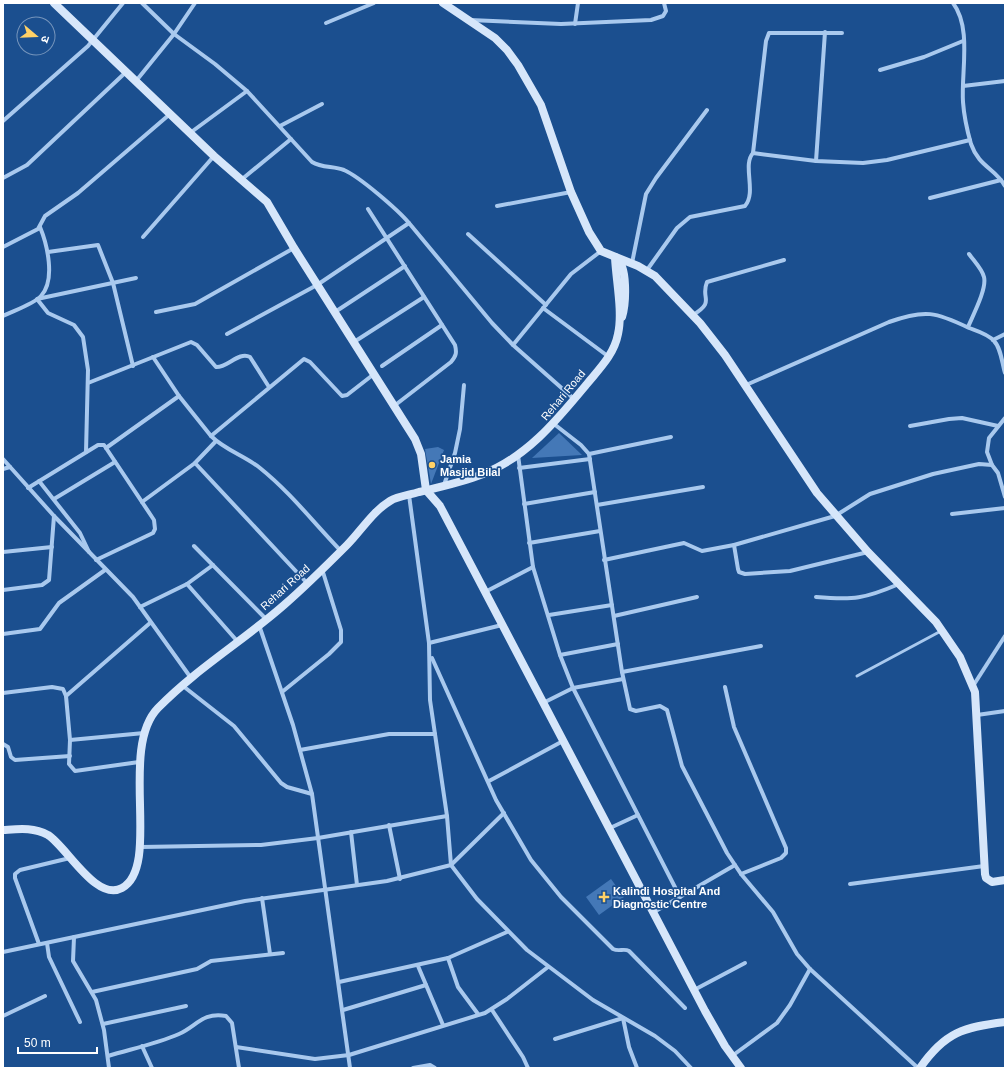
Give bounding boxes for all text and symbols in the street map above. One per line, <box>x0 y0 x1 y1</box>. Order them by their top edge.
north arrow <box>16 16 56 56</box>
text: उ <box>39 34 52 45</box>
street label: Rehari Road <box>539 367 587 423</box>
place label: Jamia Masjid Bilal <box>440 453 501 478</box>
marker: Jamia Masjid Bilal <box>427 460 437 470</box>
street label: Rehari Road <box>258 562 312 612</box>
place label: Kalindi Hospital And Diagnostic Centre <box>613 885 720 910</box>
marker: Kalindi Hospital And Diagnostic Centre <box>598 891 610 903</box>
scale bar <box>18 1029 97 1055</box>
text: 50 m <box>24 1036 51 1050</box>

